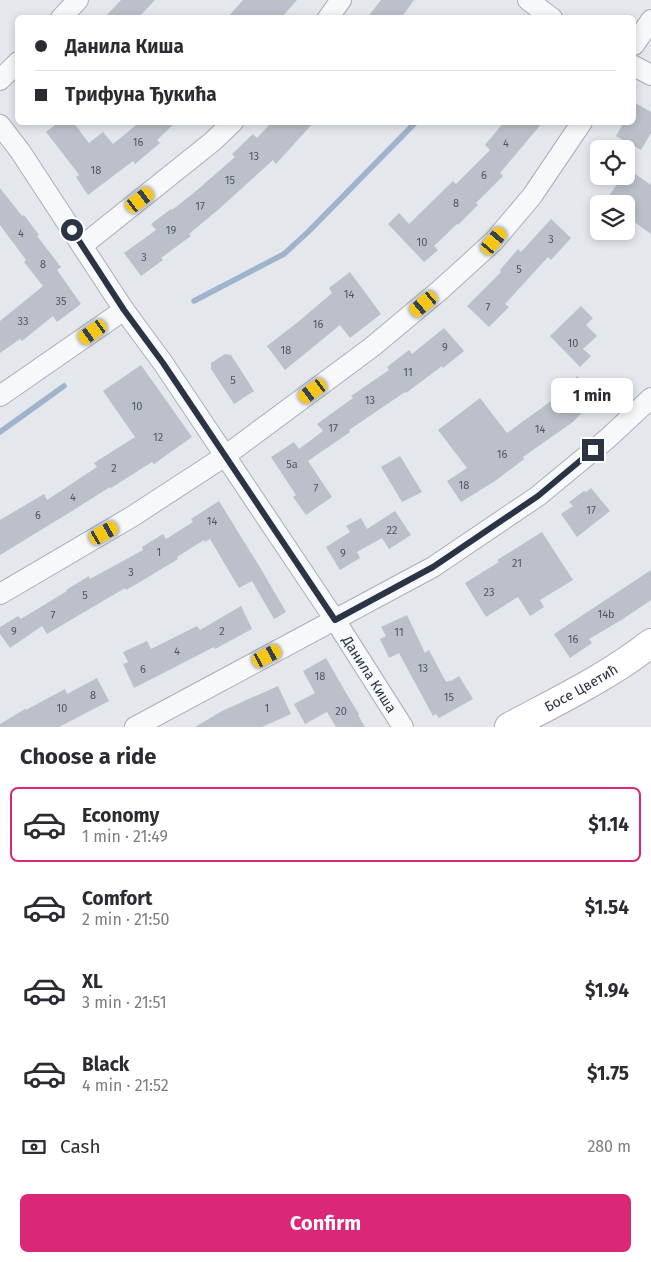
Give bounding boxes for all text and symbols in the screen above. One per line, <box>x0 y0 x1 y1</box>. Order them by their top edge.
text: Данила Киша <box>65 35 184 58</box>
text: Трифуна Ђукића <box>65 83 217 106</box>
house number: 16 <box>133 136 143 149</box>
house number: 4 <box>503 137 509 150</box>
map controls <box>590 140 635 240</box>
button: locate <box>590 140 635 185</box>
house number: 13 <box>249 150 259 163</box>
house number: 18 <box>91 164 101 177</box>
house number: 6 <box>481 169 487 182</box>
house number: 15 <box>225 174 236 187</box>
car <box>123 185 156 215</box>
button: layers <box>590 195 635 240</box>
house number: 8 <box>453 197 459 210</box>
house number: 17 <box>195 200 205 213</box>
route start <box>61 219 83 241</box>
house number: 19 <box>166 224 176 237</box>
car <box>478 225 509 257</box>
house number: 4 <box>18 227 24 240</box>
house number: 3 <box>548 233 554 246</box>
house number: 10 <box>417 236 427 249</box>
house number: 3 <box>141 251 147 264</box>
house number: 8 <box>40 258 46 271</box>
house number: 5 <box>516 263 522 276</box>
house number: 14 <box>344 288 354 301</box>
car <box>407 289 440 319</box>
house number: 35 <box>56 295 67 308</box>
house number: 7 <box>486 301 491 314</box>
house number: 33 <box>18 315 28 328</box>
car <box>76 317 109 347</box>
house number: 16 <box>313 318 323 331</box>
house number: 10 <box>568 337 578 350</box>
house number: 9 <box>442 341 448 354</box>
house number: 18 <box>281 344 291 357</box>
house number: 11 <box>403 366 413 379</box>
house number: 5 <box>230 374 236 387</box>
car <box>296 376 329 406</box>
callout: 1 min <box>552 378 634 412</box>
text: 1 min <box>573 386 611 405</box>
house number: 13 <box>365 394 375 407</box>
house number: 10 <box>132 400 142 413</box>
house number: 17 <box>328 422 338 435</box>
house number: 14 <box>535 423 545 436</box>
house number: 12 <box>153 431 163 444</box>
route end <box>582 439 604 461</box>
house number: 16 <box>497 448 507 461</box>
house number: 5a <box>286 458 298 471</box>
house number: 2 <box>111 462 117 475</box>
house number: 18 <box>459 479 469 492</box>
house number: 7 <box>314 482 319 495</box>
house number: 4 <box>70 491 76 504</box>
house number: 17 <box>586 504 596 517</box>
house number: 6 <box>35 509 41 522</box>
house number: 14 <box>207 515 217 528</box>
car <box>87 519 120 547</box>
house number: 22 <box>387 524 397 537</box>
house number: 1 <box>157 546 161 559</box>
house number: 9 <box>340 547 346 560</box>
house number: 21 <box>512 557 522 570</box>
house number: 3 <box>128 566 134 579</box>
house number: 23 <box>484 586 494 599</box>
house number: 5 <box>82 589 88 602</box>
house number: 14b <box>597 608 615 621</box>
house number: 7 <box>51 609 56 622</box>
house number: 9 <box>11 625 17 638</box>
house number: 2 <box>219 625 225 638</box>
house number: 11 <box>394 626 404 639</box>
street label: Данила Киша <box>338 632 400 716</box>
house number: 16 <box>568 633 578 646</box>
car <box>250 642 283 670</box>
house number: 4 <box>174 645 180 658</box>
street label: Босе Цветић <box>542 661 621 716</box>
house number: 13 <box>418 662 428 675</box>
house number: 6 <box>140 663 146 676</box>
house number: 18 <box>315 670 325 683</box>
house number: 8 <box>90 689 96 702</box>
house number: 15 <box>444 691 455 704</box>
house number: 10 <box>57 702 67 715</box>
house number: 1 <box>265 702 269 715</box>
house number: 20 <box>335 705 347 718</box>
text: Choose a ride <box>20 743 156 770</box>
icon: car <box>22 802 67 847</box>
text: Economy <box>82 804 159 827</box>
text: $1.14 <box>588 813 629 836</box>
text: 1 min · 21:49 <box>82 827 168 846</box>
icon: car <box>22 885 67 930</box>
text: Comfort <box>82 887 152 910</box>
text: $1.54 <box>585 896 629 919</box>
text: 2 min · 21:50 <box>82 910 169 929</box>
icon: car <box>22 968 67 1013</box>
text: XL <box>82 970 103 993</box>
text: $1.94 <box>585 979 629 1002</box>
text: 3 min · 21:51 <box>82 993 167 1012</box>
icon: car <box>22 1051 67 1096</box>
text: Black <box>82 1053 129 1076</box>
text: $1.75 <box>587 1062 629 1085</box>
text: 4 min · 21:52 <box>82 1076 169 1095</box>
icon: cash <box>20 1133 48 1161</box>
text: Cash <box>60 1135 101 1158</box>
text: 280 m <box>587 1137 631 1156</box>
button: Confirm <box>20 1194 631 1252</box>

